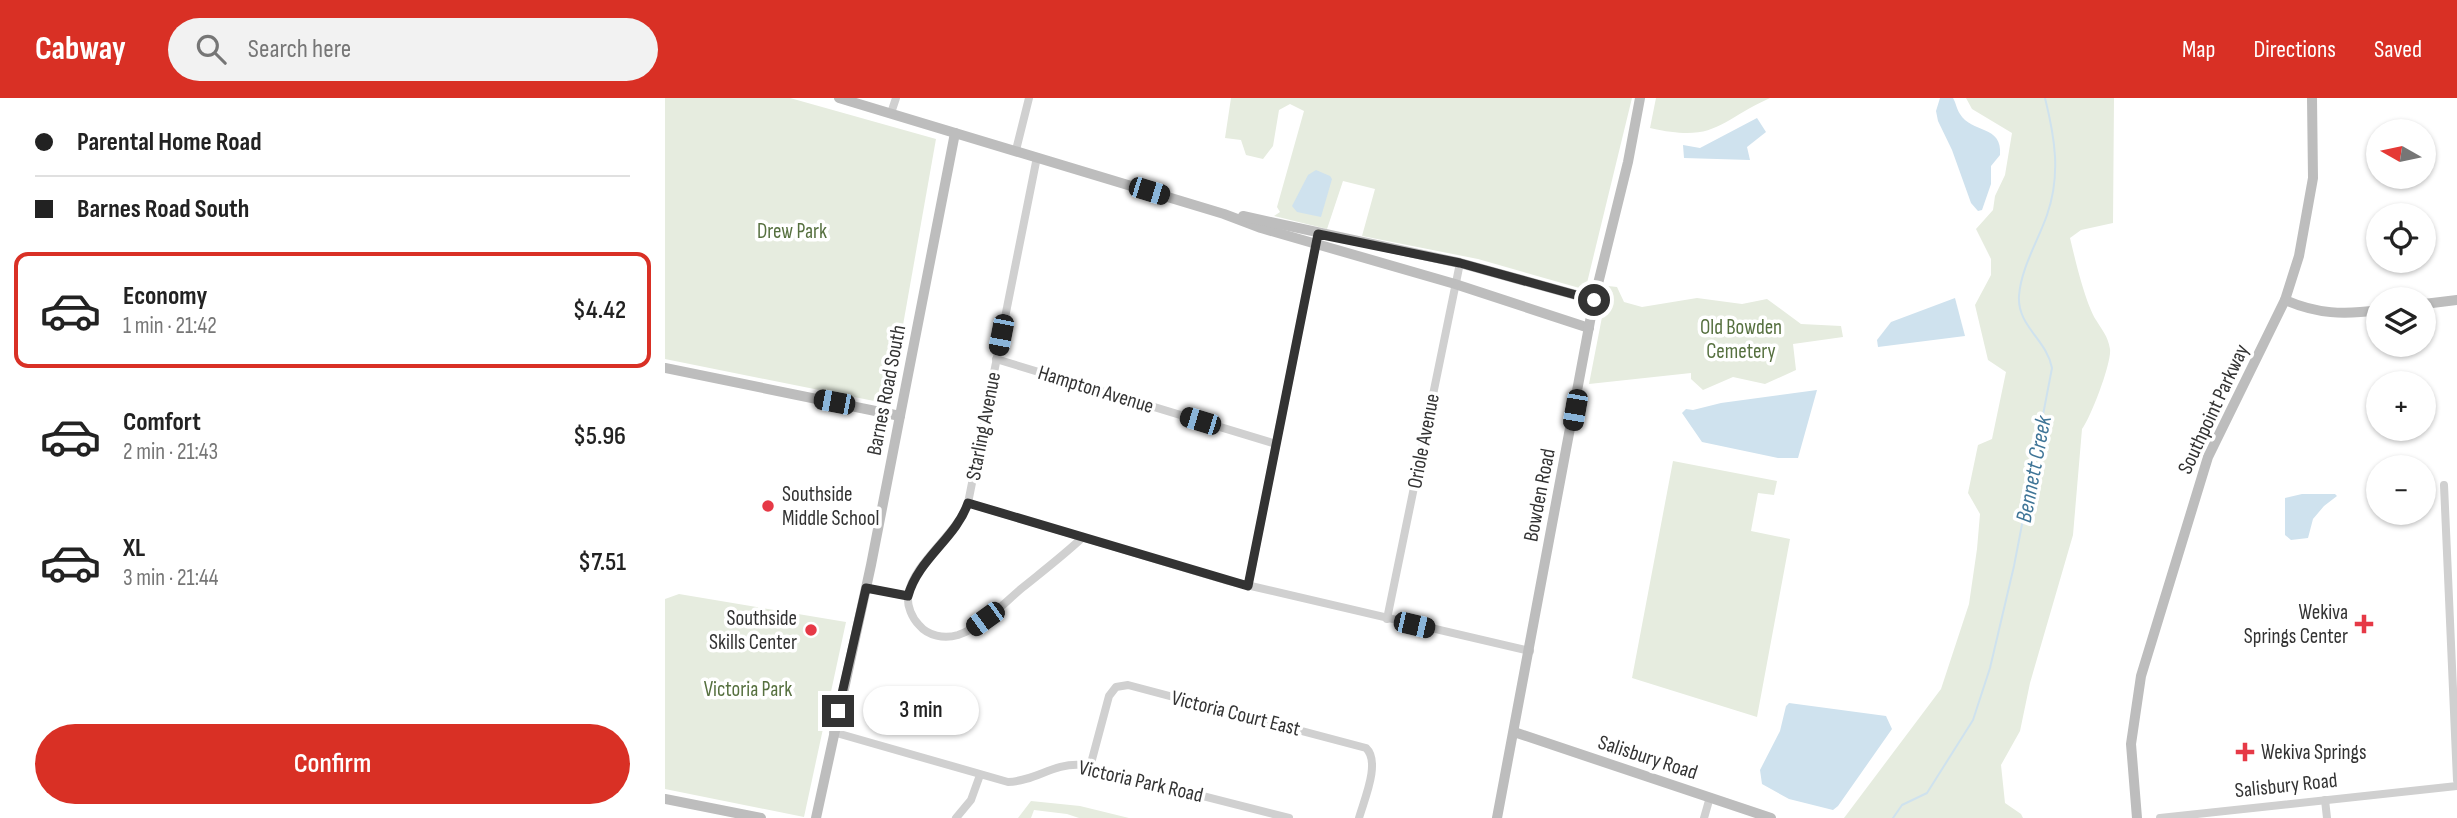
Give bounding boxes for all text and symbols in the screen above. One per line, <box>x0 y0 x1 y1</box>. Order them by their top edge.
search box <box>168 18 658 81</box>
text: Cabway <box>35 29 126 69</box>
icon: search <box>192 30 230 68</box>
text: Search here <box>248 34 351 65</box>
text: Map <box>2182 35 2215 64</box>
text: Directions <box>2253 35 2336 64</box>
text: Saved <box>2374 35 2422 64</box>
north arrow <box>2366 119 2436 189</box>
map controls <box>2366 119 2436 525</box>
text: Parental Home Road <box>77 127 262 158</box>
car <box>1126 175 1173 207</box>
text: Barnes Road South <box>77 194 249 225</box>
button: locate <box>2366 203 2436 273</box>
park label: Drew Park <box>757 219 827 244</box>
icon: car <box>39 279 102 342</box>
text: Economy <box>123 281 207 312</box>
route start <box>1578 284 1610 316</box>
button: layers <box>2366 287 2436 357</box>
text: $4.42 <box>573 295 626 326</box>
text: 1 min · 21:42 <box>123 312 217 340</box>
car <box>987 312 1016 358</box>
park label: Old Bowden Cemetery <box>1700 315 1782 364</box>
street label: Barnes Road South <box>862 323 911 457</box>
street label: Southpoint Parkway <box>2172 340 2254 478</box>
street label: Hampton Avenue <box>1035 360 1157 419</box>
street label: Starling Avenue <box>961 370 1006 482</box>
button: + <box>2366 371 2436 441</box>
car <box>1562 387 1589 433</box>
car <box>812 388 857 416</box>
street label: Oriole Avenue <box>1402 392 1445 491</box>
icon: car <box>39 405 102 468</box>
car <box>1177 405 1224 437</box>
text: Comfort <box>123 407 201 438</box>
water label: Bennett Creek <box>2010 412 2058 525</box>
text: $5.96 <box>573 421 626 452</box>
text: 2 min · 21:43 <box>123 438 218 466</box>
street label: Bowden Road <box>1518 446 1561 544</box>
button: − <box>2366 455 2436 525</box>
place label: Southside Middle School <box>782 482 879 531</box>
marker: Southside Middle School <box>760 498 776 514</box>
icon: car <box>39 531 102 594</box>
text: XL <box>123 533 145 564</box>
text: $7.51 <box>578 547 626 578</box>
text: 3 min · 21:44 <box>123 564 218 592</box>
car <box>962 598 1009 640</box>
place label: Wekiva Springs Center <box>2244 600 2348 649</box>
place label: Southside Skills Center <box>709 606 797 655</box>
car <box>1392 610 1437 640</box>
marker: Wekiva Springs Center <box>2354 614 2374 634</box>
marker: Southside Skills Center <box>803 622 819 638</box>
park label: Victoria Park <box>704 677 792 702</box>
street label: Victoria Court East <box>1169 685 1303 742</box>
callout: 3 min <box>863 686 978 736</box>
route end <box>822 695 854 727</box>
text: 3 min <box>899 696 943 724</box>
button: Confirm <box>35 724 630 804</box>
street label: Salisbury Road <box>1595 730 1701 785</box>
place label: Wekiva Springs <box>2261 740 2366 765</box>
marker: Wekiva Springs <box>2235 742 2255 762</box>
street label: Victoria Park Road <box>1076 755 1206 808</box>
street label: Salisbury Road <box>2234 768 2339 803</box>

